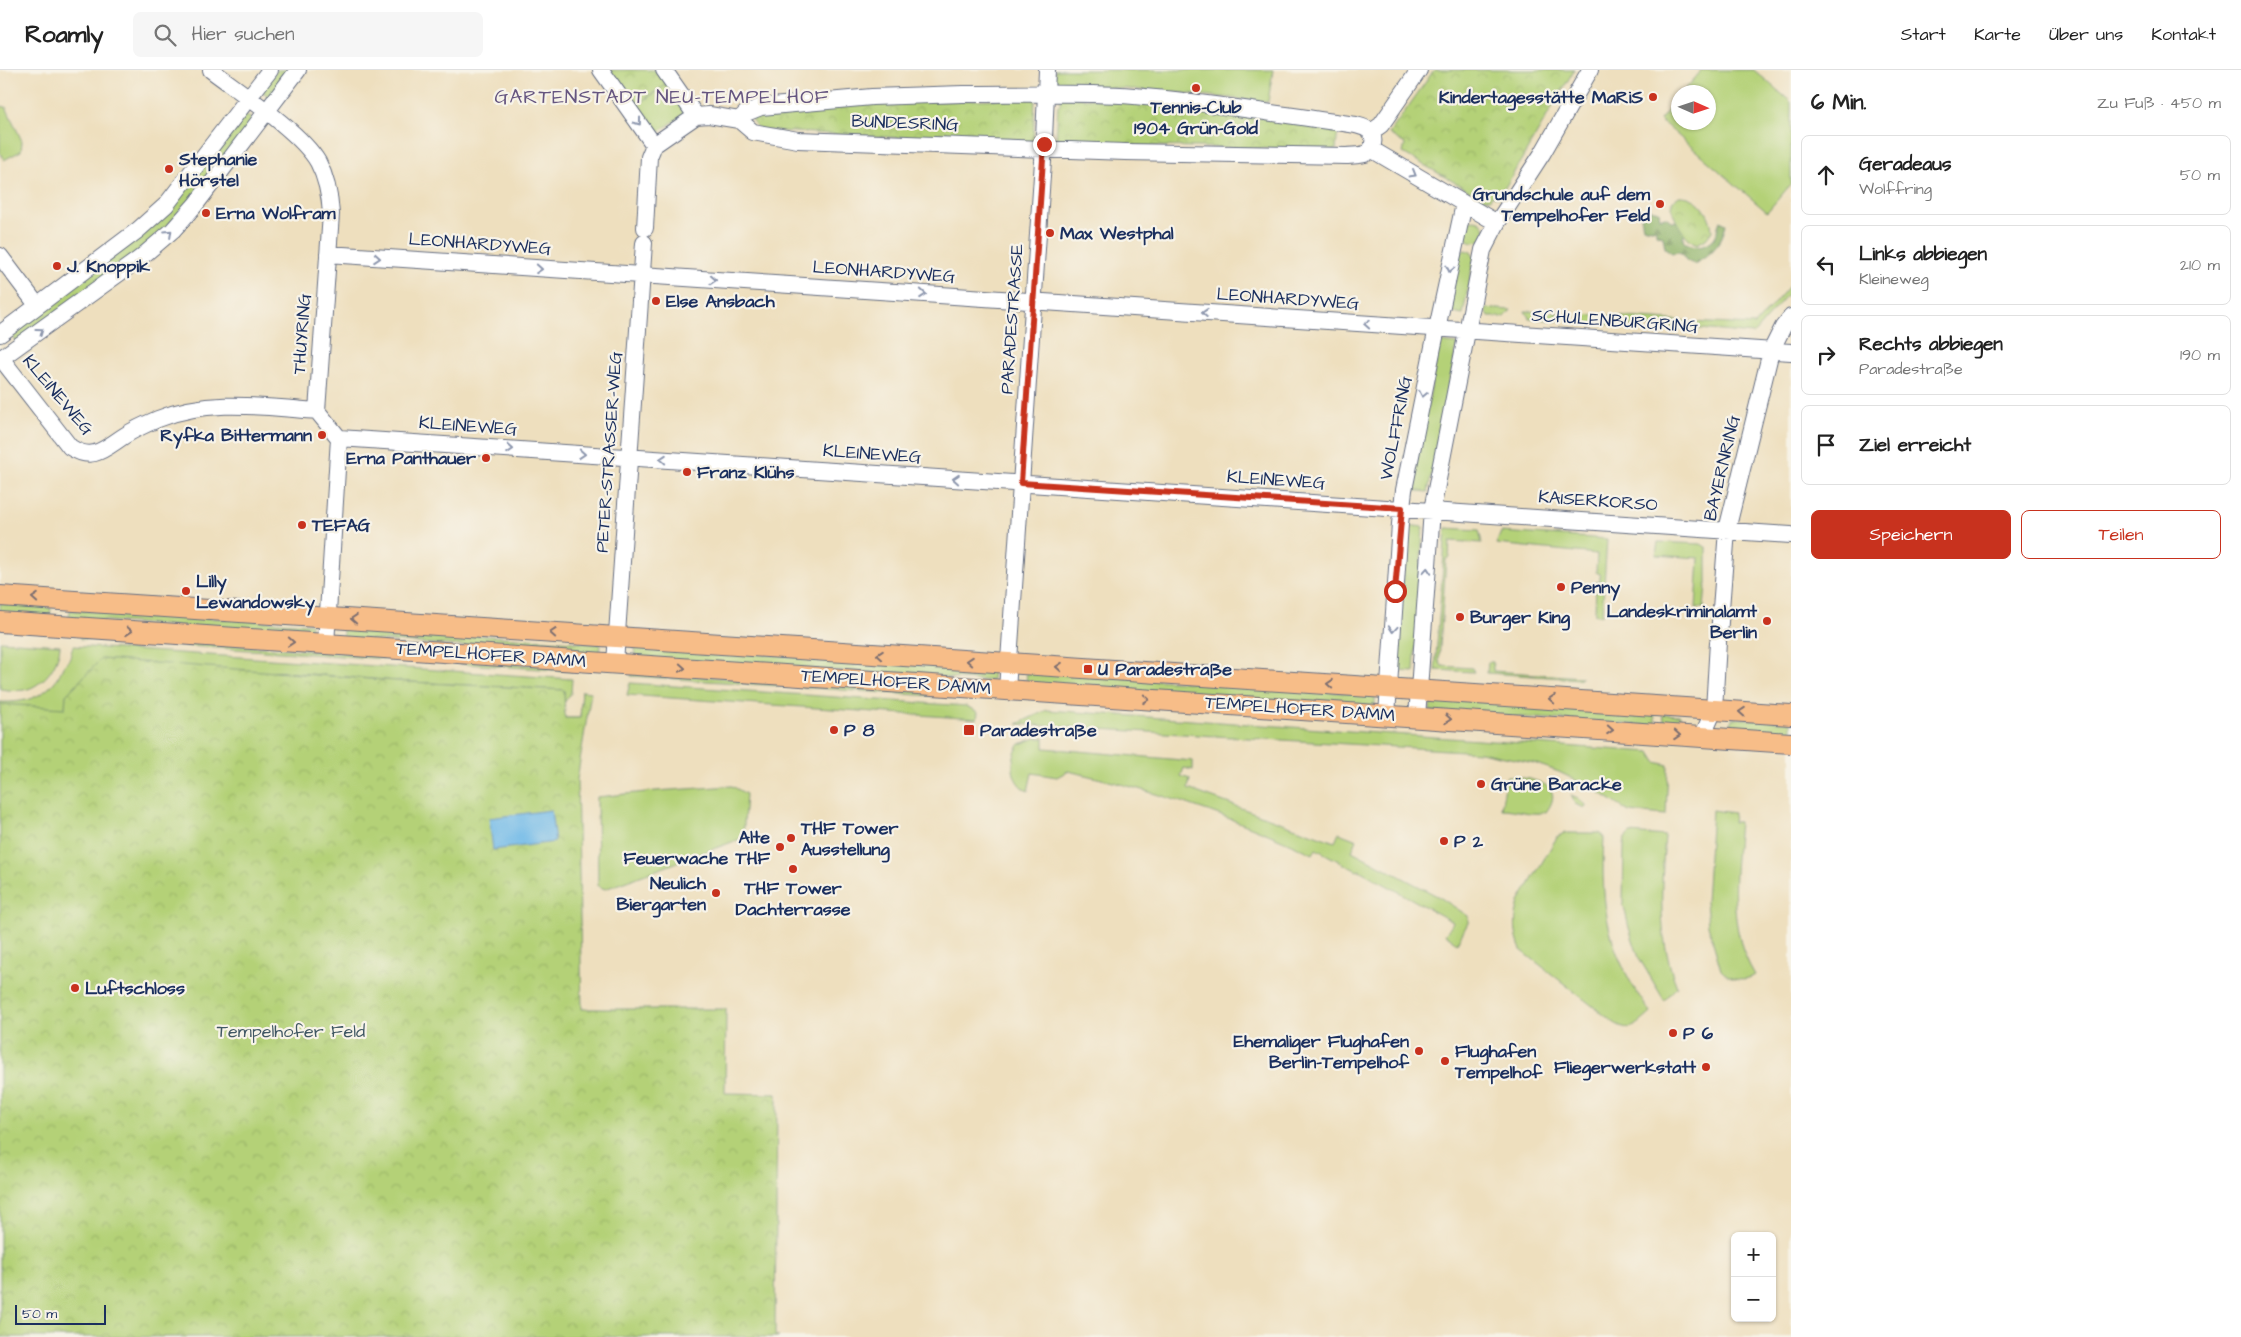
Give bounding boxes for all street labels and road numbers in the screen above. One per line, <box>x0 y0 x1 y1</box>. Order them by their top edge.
street label: BUNDESRING <box>851 109 960 137</box>
street label: LEONHARDYWEG <box>408 227 553 261</box>
street label: PARADESTRASSE <box>994 243 1030 395</box>
street label: LEONHARDYWEG <box>812 255 957 289</box>
street label: LEONHARDYWEG <box>1216 282 1361 316</box>
street label: THUYRING <box>287 292 317 375</box>
street label: SCHULENBURGRING <box>1531 303 1700 339</box>
street label: KLEINEWEG <box>17 349 100 441</box>
street label: PETER-STRASSER-WEG <box>589 350 629 554</box>
street label: WOLFFRING <box>1374 373 1418 482</box>
street label: KLEINEWEG <box>418 410 519 442</box>
street label: BAYERNRING <box>1698 412 1746 523</box>
street label: KLEINEWEG <box>822 438 923 470</box>
street label: KLEINEWEG <box>1226 464 1327 496</box>
street label: KAISERKORSO <box>1537 484 1659 518</box>
street label: TEMPELHOFER DAMM <box>395 636 587 674</box>
street label: TEMPELHOFER DAMM <box>800 663 992 701</box>
street label: TEMPELHOFER DAMM <box>1204 690 1396 728</box>

